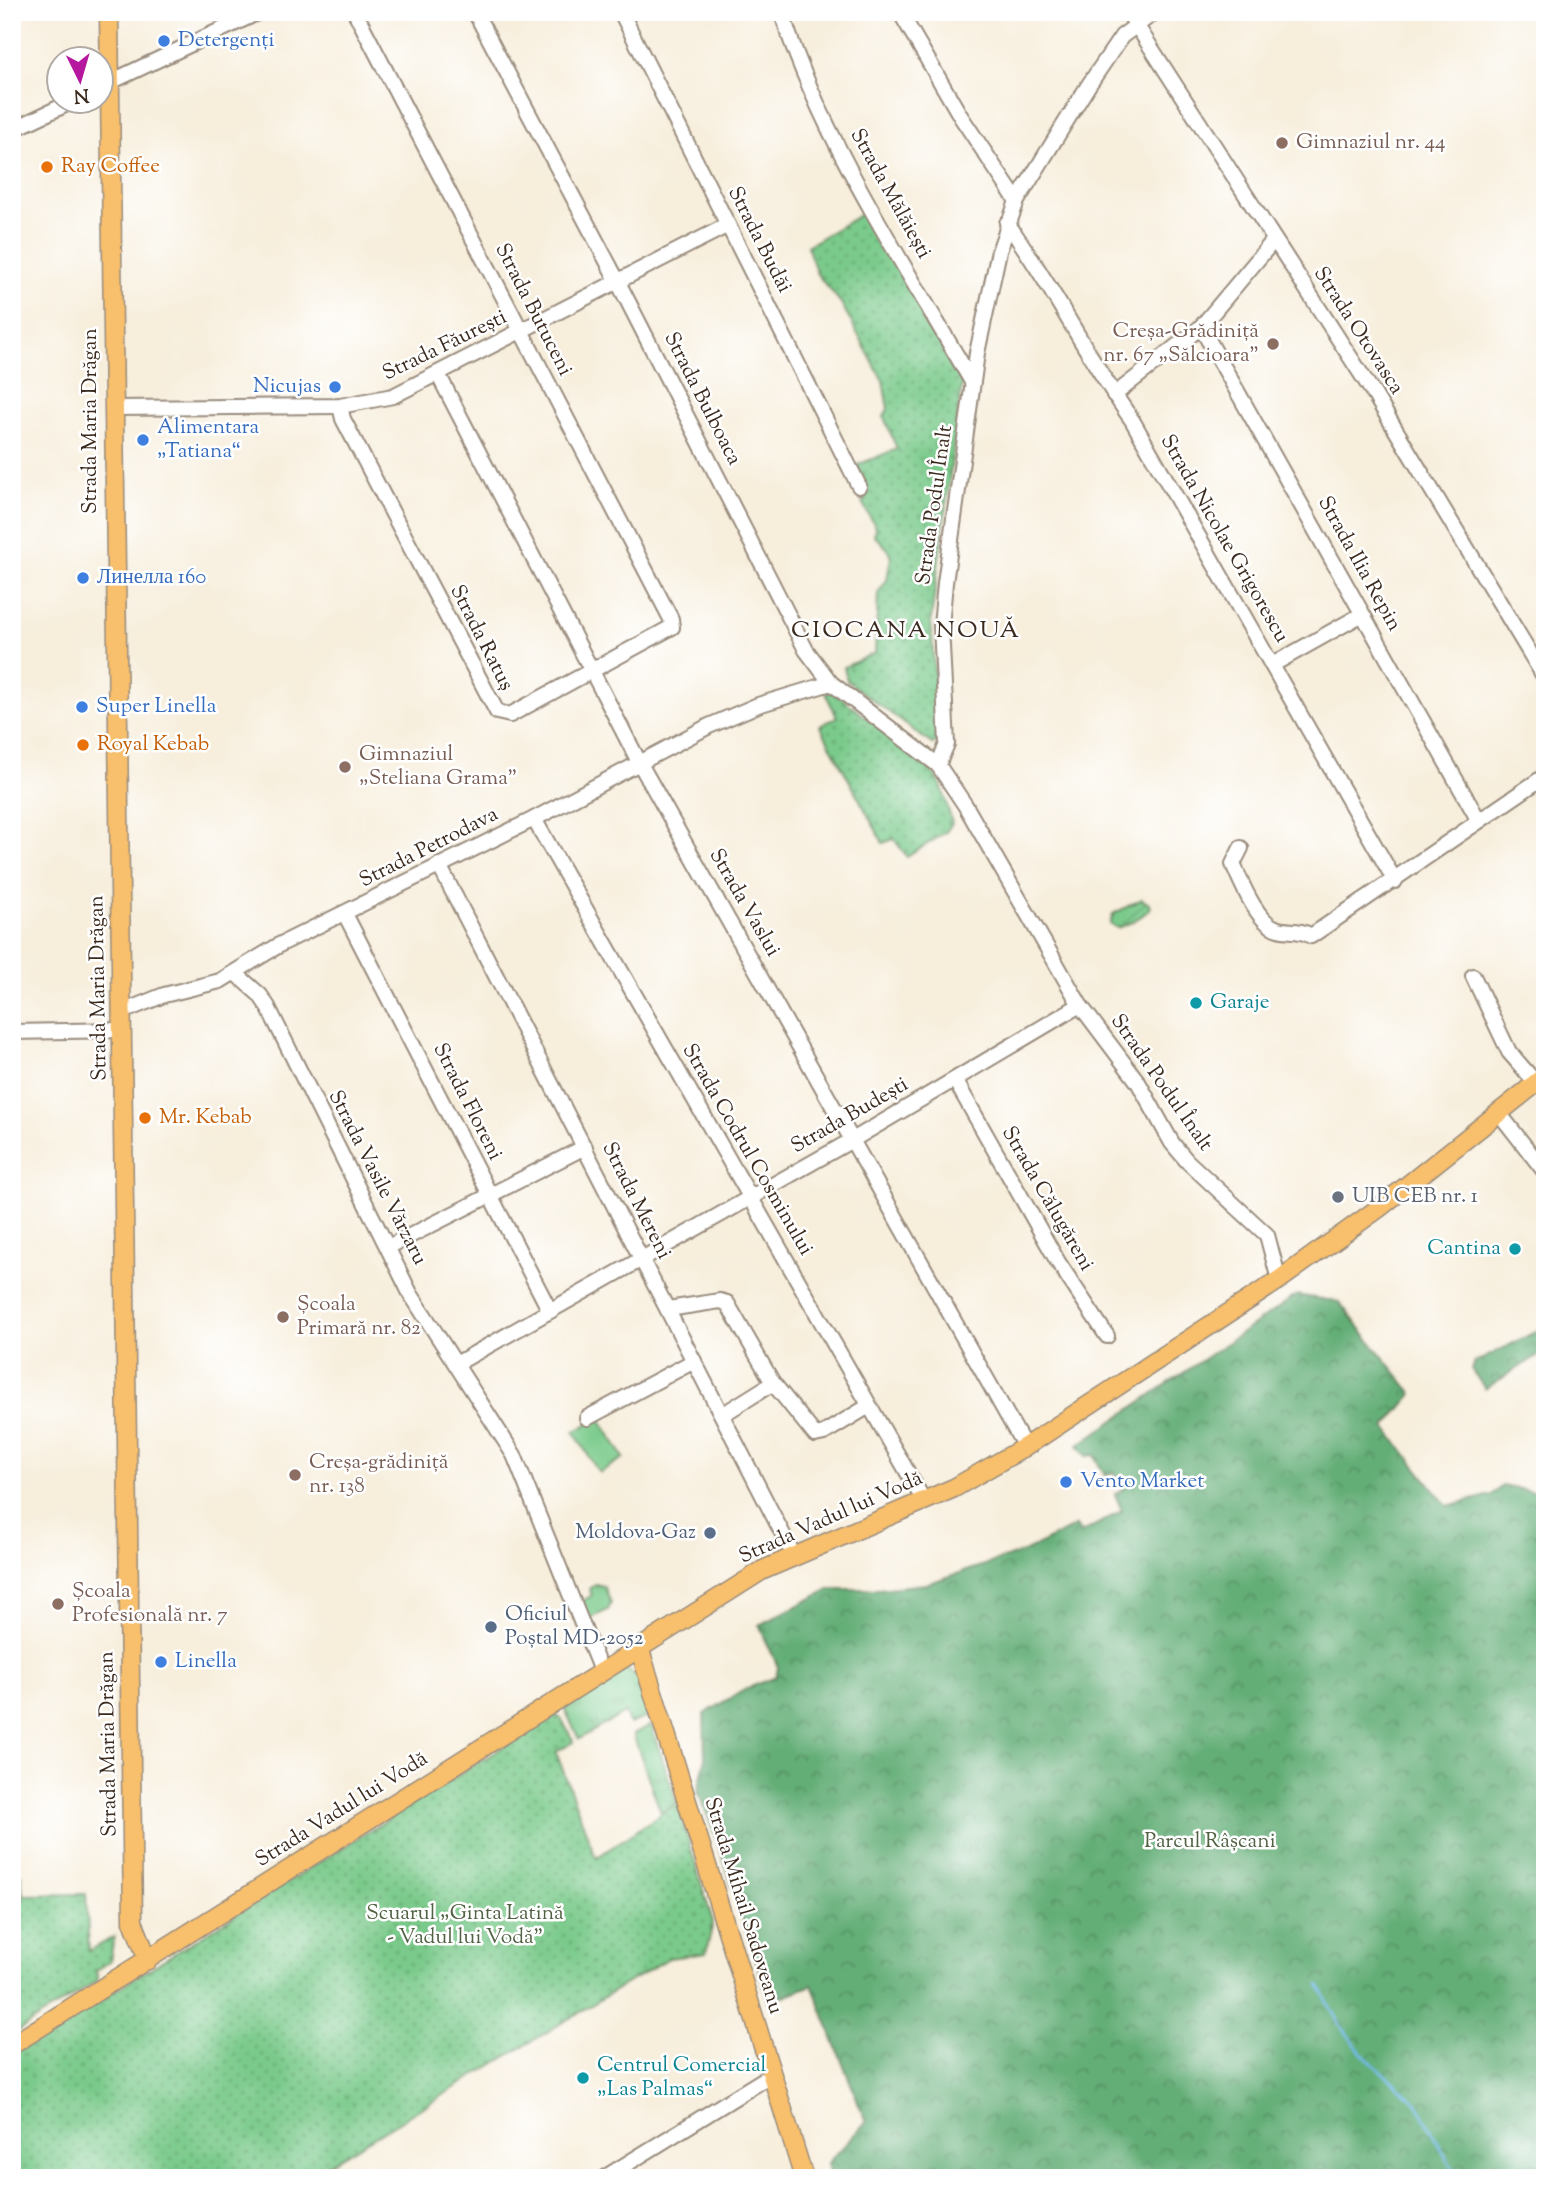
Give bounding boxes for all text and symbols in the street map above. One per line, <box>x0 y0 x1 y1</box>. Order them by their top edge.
place label: Detergenți <box>178 26 274 56</box>
marker: Detergenți <box>156 33 172 49</box>
north arrow <box>46 46 116 116</box>
text: N <box>73 80 90 109</box>
street label: Strada Mălăiești <box>842 124 938 265</box>
place label: Gimnaziul nr. 44 <box>1296 128 1446 158</box>
marker: Gimnaziul nr. 44 <box>1274 135 1290 151</box>
place label: Ray Coffee <box>61 152 160 182</box>
marker: Ray Coffee <box>39 159 55 175</box>
street label: Strada Budăi <box>719 182 799 298</box>
street label: Strada Butuceni <box>487 238 579 382</box>
street label: Strada Otovasca <box>1305 261 1411 401</box>
street label: Strada Făurești <box>378 303 512 389</box>
place label: Creșa-Grădiniță nr. 67 „Sălcioara” <box>1103 317 1259 371</box>
street label: Strada Bulboaca <box>656 327 749 471</box>
street label: Strada Maria Drăgan <box>76 328 106 514</box>
marker: Creșa-Grădiniță nr. 67 „Sălcioara” <box>1265 336 1281 352</box>
place label: Nicujas <box>253 372 321 402</box>
marker: Nicujas <box>327 379 343 395</box>
place label: Alimentara „Tatiana“ <box>157 413 259 467</box>
street label: Strada Podul Înalt <box>909 423 961 587</box>
street label: Strada Nicolae Grigorescu <box>1152 429 1296 649</box>
marker: Alimentara „Tatiana“ <box>135 432 151 448</box>
street label: Strada Ilia Repin <box>1310 491 1408 637</box>
place label: Линелла 160 <box>97 563 206 593</box>
marker: Линелла 160 <box>75 570 91 586</box>
street label: Strada Ratuș <box>442 580 520 696</box>
district label: CIOCANA NOUĂ <box>791 614 1021 648</box>
place label: Super Linella <box>96 692 217 722</box>
marker: Super Linella <box>74 699 90 715</box>
place label: Royal Kebab <box>97 730 209 760</box>
marker: Royal Kebab <box>75 737 91 753</box>
place label: Gimnaziul „Steliana Grama” <box>359 740 517 794</box>
marker: Gimnaziul „Steliana Grama” <box>337 759 353 775</box>
street label: Strada Petrodava <box>354 800 504 896</box>
street label: Strada Vaslui <box>701 843 787 963</box>
street label: Strada Maria Drăgan <box>82 895 116 1081</box>
place label: Garaje <box>1210 988 1270 1018</box>
marker: Garaje <box>1188 995 1204 1011</box>
street label: Strada Podul Înalt <box>1102 1008 1220 1158</box>
street label: Strada Floreni <box>425 1038 509 1166</box>
street label: Strada Codrul Cosminului <box>674 1038 820 1262</box>
street label: Strada Budești <box>786 1070 914 1162</box>
street label: Strada Vasile Vărzaru <box>320 1085 434 1271</box>
place label: Mr. Kebab <box>159 1103 252 1133</box>
marker: Mr. Kebab <box>137 1110 153 1126</box>
street label: Strada Călugăreni <box>993 1121 1101 1277</box>
street label: Strada Mereni <box>594 1137 678 1265</box>
place label: UIB CEB nr. 1 <box>1352 1182 1478 1212</box>
marker: UIB CEB nr. 1 <box>1330 1189 1346 1205</box>
place label: Cantina <box>1427 1234 1501 1264</box>
marker: Cantina <box>1507 1241 1523 1257</box>
place label: Școala Primară nr. 82 <box>297 1290 421 1344</box>
marker: Școala Primară nr. 82 <box>275 1309 291 1325</box>
place label: Creșa-grădiniță nr. 138 <box>309 1448 449 1502</box>
street label: Strada Vadul lui Vodă <box>734 1464 928 1572</box>
marker: Creșa-grădiniță nr. 138 <box>287 1467 303 1483</box>
place label: Vento Market <box>1080 1467 1204 1497</box>
marker: Vento Market <box>1058 1474 1074 1490</box>
place label: Moldova-Gaz <box>575 1518 696 1548</box>
marker: Moldova-Gaz <box>702 1525 718 1541</box>
place label: Școala Profesională nr. 7 <box>72 1577 228 1631</box>
marker: Școala Profesională nr. 7 <box>50 1596 66 1612</box>
place label: Oficiul Poștal MD-2052 <box>505 1600 644 1654</box>
marker: Oficiul Poștal MD-2052 <box>483 1619 499 1635</box>
place label: Linella <box>175 1647 237 1677</box>
street label: Strada Maria Drăgan <box>92 1651 126 1837</box>
marker: Linella <box>153 1654 169 1670</box>
street label: Strada Vadul lui Vodă <box>250 1745 434 1875</box>
street label: Strada Mihail Sadoveanu <box>696 1794 790 2018</box>
park label: Parcul Râșcani <box>1144 1827 1276 1857</box>
park label: Scuarul „Ginta Latină - Vadul lui Vodă” <box>366 1899 564 1953</box>
place label: Centrul Comercial „Las Palmas“ <box>597 2051 767 2105</box>
marker: Centrul Comercial „Las Palmas“ <box>575 2070 591 2086</box>

